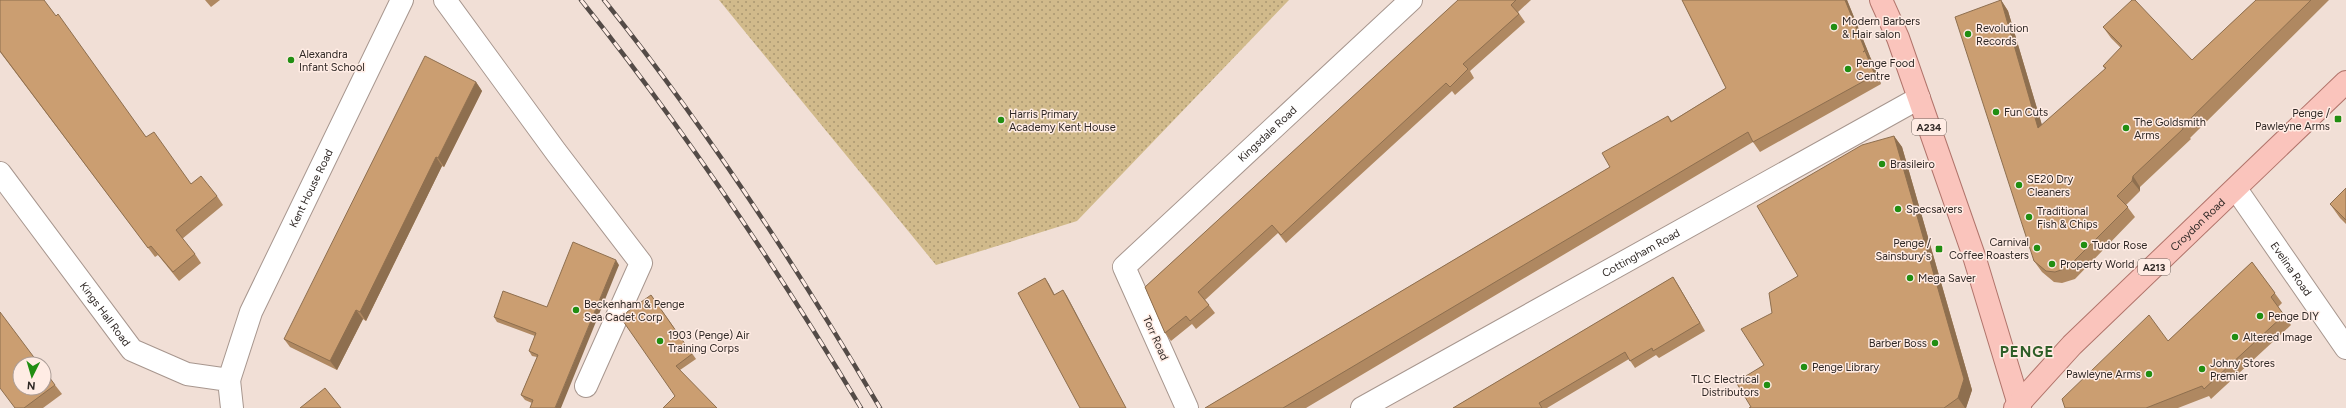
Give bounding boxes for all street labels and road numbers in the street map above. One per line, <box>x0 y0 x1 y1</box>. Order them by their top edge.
street label: Kingsdale Road <box>1235 104 1300 165</box>
road number: A234 <box>1912 119 1946 135</box>
street label: Kent House Road <box>287 147 336 230</box>
street label: Croydon Road <box>2168 196 2228 254</box>
street label: Cottingham Road <box>1600 226 1682 280</box>
street label: Evelina Road <box>2268 239 2314 299</box>
road number: A213 <box>2138 259 2170 275</box>
street label: Kings Hall Road <box>77 280 133 349</box>
street label: Torr Road <box>1140 314 1171 362</box>

